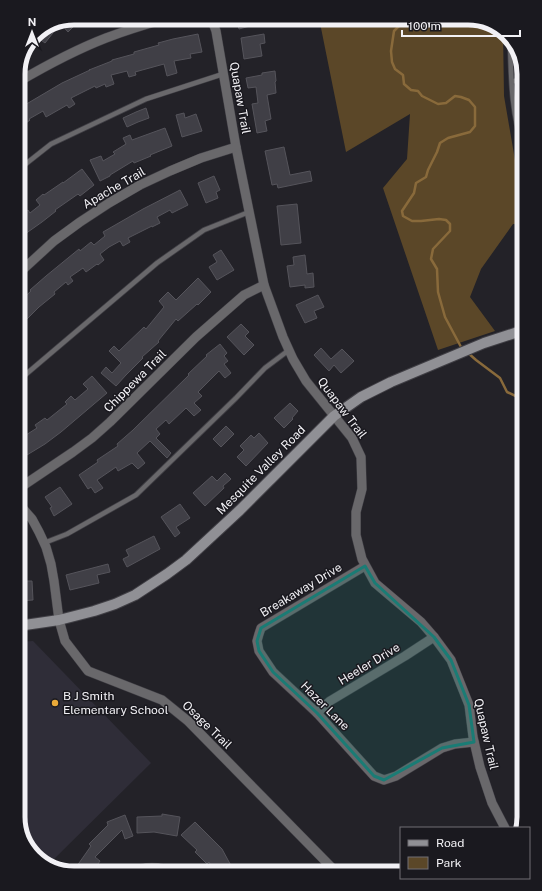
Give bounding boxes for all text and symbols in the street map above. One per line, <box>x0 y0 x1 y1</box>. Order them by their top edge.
north arrow <box>12 12 52 52</box>
scale bar <box>402 12 520 38</box>
text: N <box>28 16 36 28</box>
text: 100 m <box>408 19 441 33</box>
street label: Quapaw Trail <box>227 61 253 135</box>
street label: Apache Trail <box>80 164 148 211</box>
street label: Chippewa Trail <box>101 347 169 415</box>
street label: Quapaw Trail <box>314 375 370 442</box>
street label: Mesquite Valley Road <box>214 423 308 517</box>
street label: Breakaway Drive <box>258 560 344 620</box>
street label: Heeler Drive <box>336 640 402 688</box>
street label: Hazer Lane <box>298 679 352 733</box>
place label: B J Smith Elementary School <box>63 689 169 717</box>
street label: Quapaw Trail <box>471 697 501 771</box>
marker: B J Smith Elementary School <box>50 698 60 708</box>
street label: Osage Trail <box>180 698 235 752</box>
legend <box>400 827 530 879</box>
text: Road <box>436 836 464 850</box>
text: Park <box>436 856 462 870</box>

